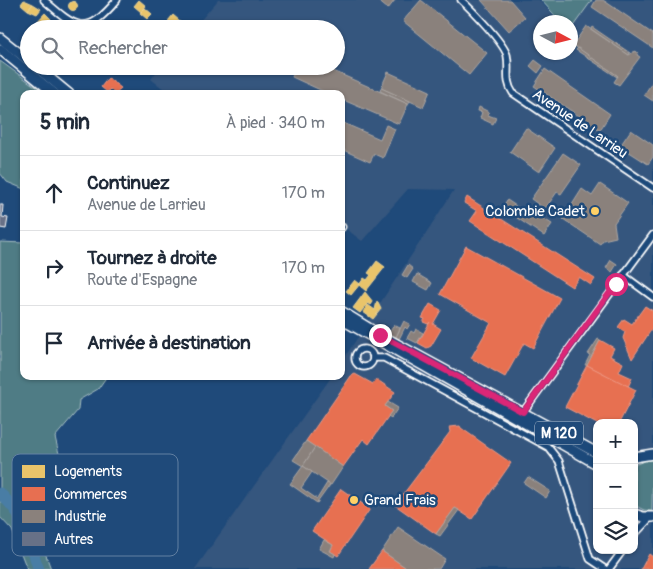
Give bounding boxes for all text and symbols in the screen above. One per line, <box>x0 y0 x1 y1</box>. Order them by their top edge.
north arrow <box>533 15 578 60</box>
search box <box>20 20 345 75</box>
icon: search <box>38 34 66 62</box>
text: Rechercher <box>78 36 168 60</box>
street label: Avenue de Larrieu <box>529 85 631 163</box>
text: 5 min <box>40 109 90 136</box>
text: À pied · 340 m <box>226 113 325 133</box>
text: Continuez <box>87 171 170 195</box>
icon: ahead <box>40 179 68 207</box>
text: 170 m <box>282 183 325 203</box>
text: Avenue de Larrieu <box>87 195 206 215</box>
place label: Colombie Cadet <box>485 202 586 221</box>
marker: Colombie Cadet <box>589 205 601 217</box>
text: Tournez à droite <box>87 246 217 270</box>
icon: right <box>40 254 68 282</box>
text: 170 m <box>282 258 325 278</box>
text: Route d'Espagne <box>87 270 197 290</box>
route start <box>605 273 628 296</box>
route end <box>369 324 392 347</box>
icon: arrive <box>40 329 68 357</box>
text: Arrivée à destination <box>87 331 251 355</box>
map controls <box>593 419 638 554</box>
button: + <box>593 419 638 464</box>
road number: M 120 <box>535 422 583 444</box>
legend <box>12 454 178 556</box>
text: Logements <box>54 463 123 480</box>
button: − <box>593 464 638 509</box>
text: Commerces <box>54 486 128 503</box>
place label: Grand Frais <box>364 491 436 510</box>
marker: Grand Frais <box>348 494 360 506</box>
text: Industrie <box>54 508 106 525</box>
button: layers <box>593 509 638 554</box>
text: Autres <box>54 531 94 548</box>

